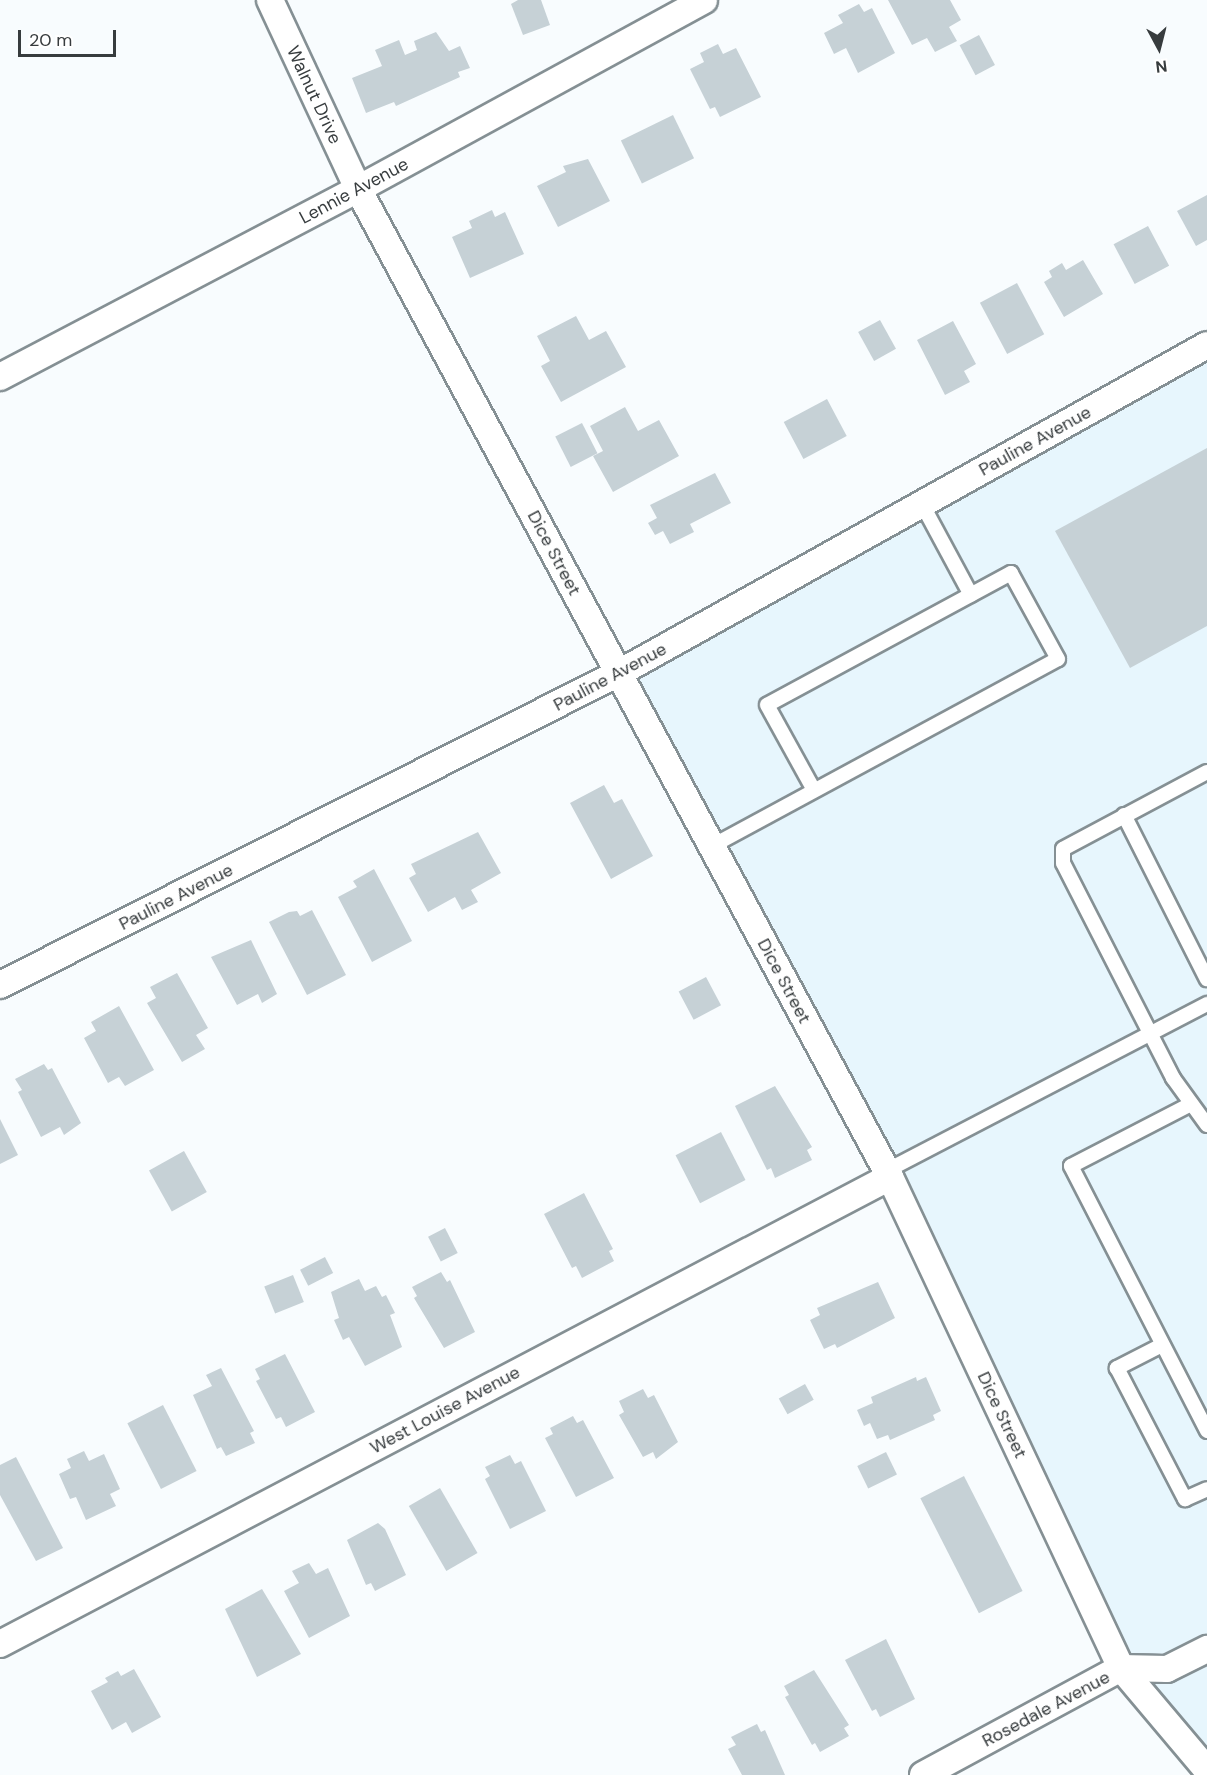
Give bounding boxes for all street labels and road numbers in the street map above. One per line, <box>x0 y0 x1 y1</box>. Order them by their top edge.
street label: Walnut Drive <box>282 43 346 147</box>
street label: Lennie Avenue <box>296 153 412 229</box>
street label: Pauline Avenue <box>975 401 1095 481</box>
street label: Dice Street <box>523 507 585 599</box>
street label: Pauline Avenue <box>550 638 670 716</box>
street label: Pauline Avenue <box>115 859 237 935</box>
street label: Dice Street <box>753 935 815 1027</box>
street label: West Louise Avenue <box>366 1361 524 1459</box>
street label: Dice Street <box>973 1368 1031 1462</box>
street label: Rosedale Avenue <box>979 1666 1113 1752</box>

